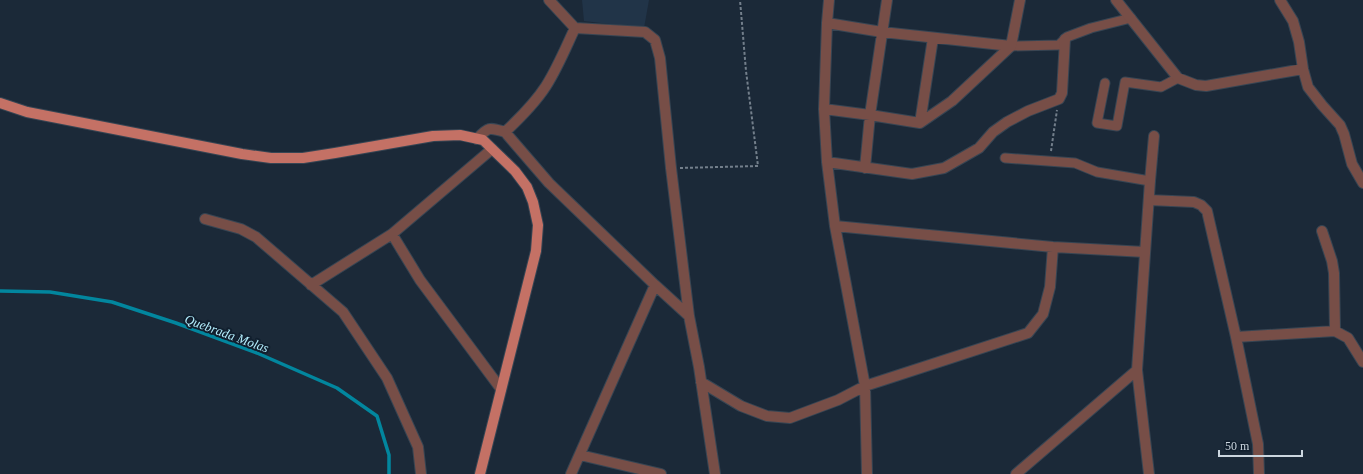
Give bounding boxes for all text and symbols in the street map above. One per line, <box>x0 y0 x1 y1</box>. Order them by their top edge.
water label: Quebrada Molas <box>183 311 271 356</box>
scale bar <box>1219 432 1302 458</box>
text: 50 m <box>1225 439 1250 453</box>

